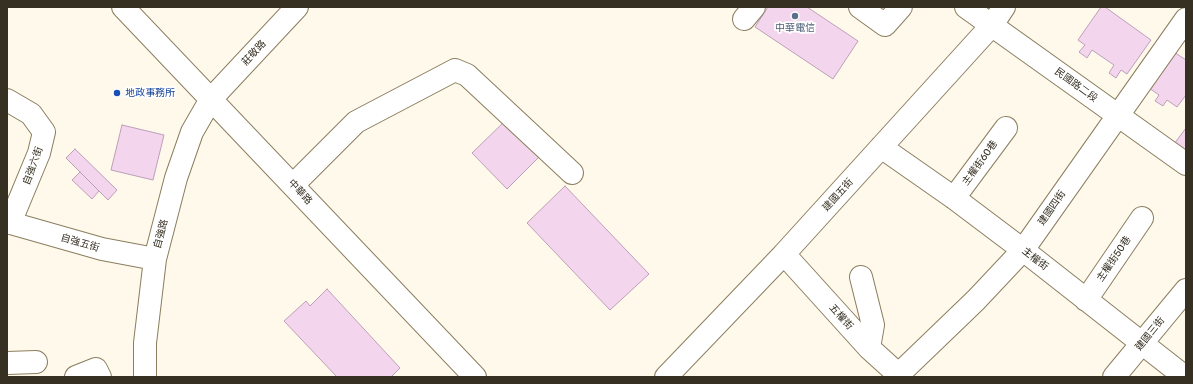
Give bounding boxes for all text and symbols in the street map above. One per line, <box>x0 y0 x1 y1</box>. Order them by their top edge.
marker: 中華電信 <box>790 11 800 21</box>
place label: 中華電信 <box>775 22 815 34</box>
street label: 莊敬路 <box>239 38 269 68</box>
street label: 民國路二段 <box>1052 65 1100 105</box>
place label: 地政事務所 <box>125 87 175 99</box>
marker: 地政事務所 <box>112 88 122 98</box>
street label: 主權街60巷 <box>960 138 1000 188</box>
street label: 自強六街 <box>21 145 45 187</box>
street label: 建國五街 <box>820 176 856 214</box>
street label: 中華路 <box>285 177 315 207</box>
street label: 建國四街 <box>1036 188 1068 228</box>
street label: 自強路 <box>151 218 171 250</box>
street label: 自強五街 <box>59 232 101 254</box>
street label: 主權街50巷 <box>1094 234 1134 284</box>
street label: 主權街 <box>1019 245 1051 273</box>
street label: 五權街 <box>827 302 855 332</box>
street label: 建國三街 <box>1133 315 1167 353</box>

